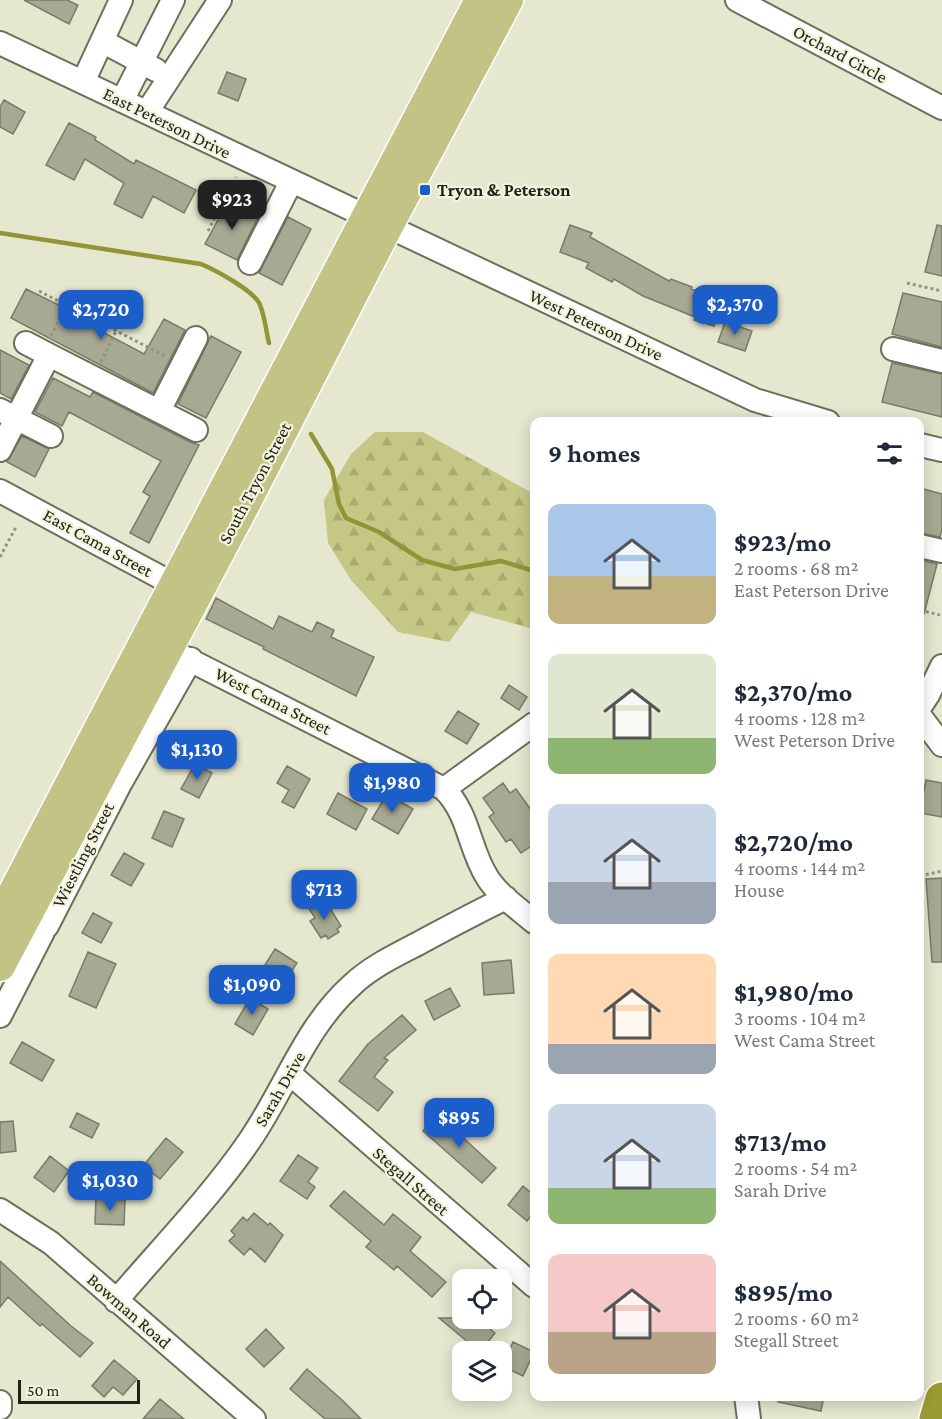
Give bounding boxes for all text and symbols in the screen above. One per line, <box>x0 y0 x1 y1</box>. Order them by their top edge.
street label: Orchard Circle <box>790 21 891 87</box>
street label: East Peterson Drive <box>100 83 234 163</box>
pin: $923 <box>196 180 268 231</box>
place label: Tryon & Peterson <box>437 180 571 200</box>
marker: Tryon & Peterson <box>418 183 432 197</box>
text: $923 <box>212 188 252 210</box>
street label: West Peterson Drive <box>526 285 666 365</box>
pin: $2,370 <box>686 285 784 336</box>
pin: $2,720 <box>52 290 150 341</box>
text: $2,370 <box>707 293 763 315</box>
text: $2,720 <box>72 298 130 320</box>
street label: South Tryon Street <box>215 418 296 547</box>
icon: filters <box>873 437 906 470</box>
text: 9 homes <box>548 439 640 468</box>
street label: East Cama Street <box>40 505 157 582</box>
icon: home <box>596 528 668 600</box>
text: $923/mo <box>734 528 831 557</box>
text: 2 rooms · 68 m² <box>734 557 859 579</box>
text: East Peterson Drive <box>734 579 889 601</box>
street label: West Cama Street <box>212 663 335 739</box>
icon: home <box>596 678 668 750</box>
text: $2,370/mo <box>734 678 852 707</box>
text: 4 rooms · 128 m² <box>734 707 865 729</box>
text: West Peterson Drive <box>734 729 895 751</box>
pin: $1,130 <box>148 730 246 781</box>
text: $1,130 <box>171 738 223 760</box>
pin: $1,980 <box>343 763 441 814</box>
text: $1,980 <box>363 771 421 793</box>
street label: Wiestling Street <box>48 798 119 911</box>
icon: home <box>596 828 668 900</box>
text: $2,720/mo <box>734 828 853 857</box>
text: 4 rooms · 144 m² <box>734 857 865 879</box>
pin: $713 <box>288 870 360 921</box>
text: $713 <box>306 878 342 900</box>
text: House <box>734 879 784 901</box>
pin: $1,090 <box>203 965 301 1016</box>
text: $1,090 <box>223 973 281 995</box>
icon: home <box>596 978 668 1050</box>
text: $1,980/mo <box>734 978 854 1007</box>
text: 3 rooms · 104 m² <box>734 1007 866 1029</box>
text: West Cama Street <box>734 1029 875 1051</box>
street label: Sarah Drive <box>251 1048 310 1130</box>
pin: $895 <box>423 1098 495 1149</box>
text: $895 <box>438 1106 480 1128</box>
icon: home <box>596 1128 668 1200</box>
text: $713/mo <box>734 1128 826 1157</box>
street label: Stegall Street <box>369 1143 454 1220</box>
text: 2 rooms · 54 m² <box>734 1157 857 1179</box>
pin: $1,030 <box>61 1161 159 1212</box>
text: $1,030 <box>82 1169 138 1191</box>
text: Sarah Drive <box>734 1179 827 1201</box>
street label: Bowman Road <box>83 1269 175 1353</box>
map controls <box>452 1269 512 1401</box>
button: locate <box>452 1269 512 1329</box>
icon: home <box>596 1278 668 1350</box>
text: $895/mo <box>734 1278 833 1307</box>
text: 2 rooms · 60 m² <box>734 1307 859 1329</box>
text: Stegall Street <box>734 1329 839 1351</box>
button: layers <box>452 1341 512 1401</box>
scale bar <box>18 1377 140 1404</box>
text: 50 m <box>27 1382 59 1399</box>

